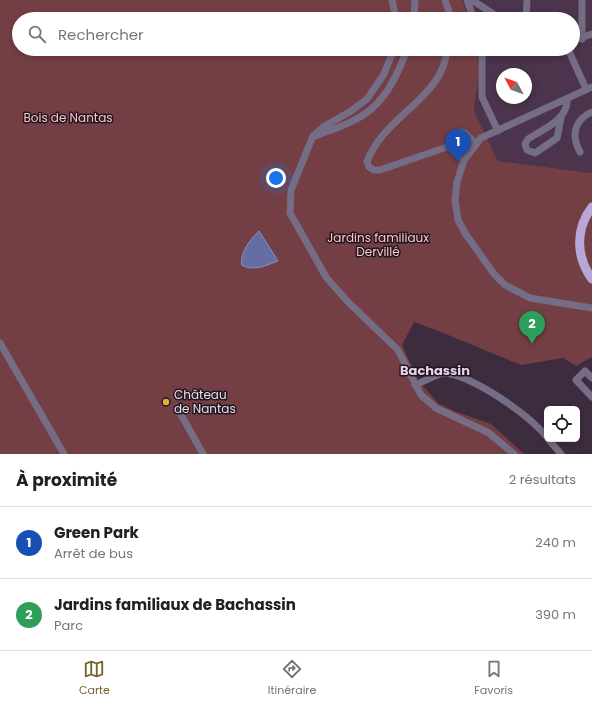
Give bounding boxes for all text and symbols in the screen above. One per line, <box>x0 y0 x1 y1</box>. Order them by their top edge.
search box <box>12 12 580 56</box>
icon: search <box>26 23 48 45</box>
text: Rechercher <box>58 24 144 45</box>
north arrow <box>496 68 532 104</box>
park label: Bois de Nantas <box>23 109 113 126</box>
pin: 1 <box>445 129 471 162</box>
your location <box>266 168 286 188</box>
park label: Jardins familiaux Dervillé <box>327 229 429 260</box>
pin: 2 <box>519 311 545 344</box>
district label: Bachassin <box>400 361 470 380</box>
place label: Château de Nantas <box>174 386 236 417</box>
marker: Château de Nantas <box>161 397 171 407</box>
map controls <box>544 406 580 442</box>
button: locate <box>544 406 580 442</box>
text: À proximité <box>16 468 117 492</box>
text: 2 résultats <box>509 470 576 489</box>
text: Green Park <box>54 522 139 543</box>
text: 1 <box>27 533 31 552</box>
text: 240 m <box>535 533 576 552</box>
text: Arrêt de bus <box>54 544 133 563</box>
text: Jardins familiaux de Bachassin <box>54 594 296 615</box>
text: 2 <box>25 605 33 624</box>
text: 390 m <box>535 605 576 624</box>
text: Parc <box>54 616 83 635</box>
tab: Carte <box>79 658 110 699</box>
tab: Itinéraire <box>268 658 316 699</box>
tab: Favoris <box>474 658 513 699</box>

